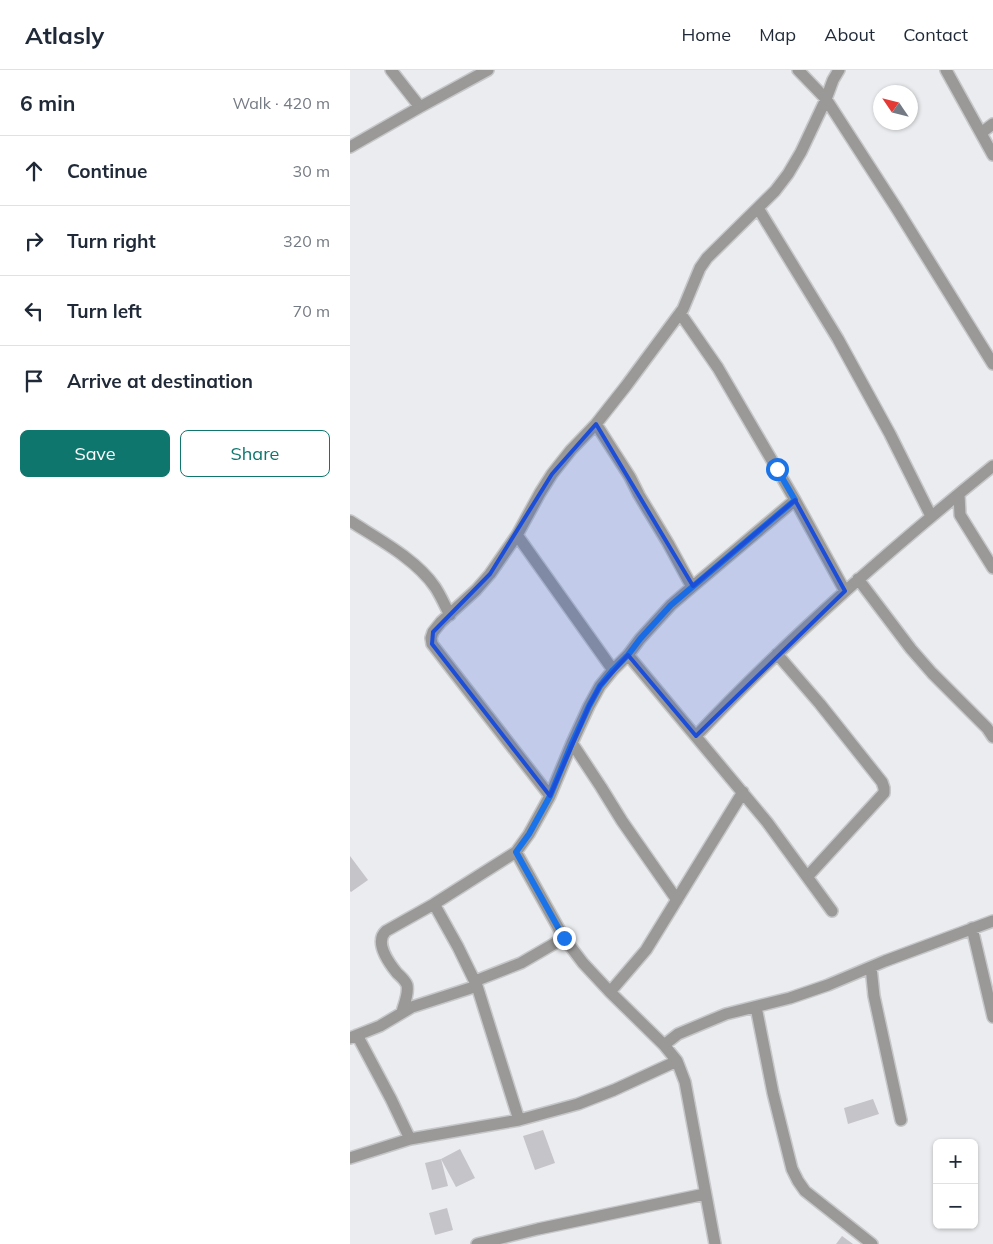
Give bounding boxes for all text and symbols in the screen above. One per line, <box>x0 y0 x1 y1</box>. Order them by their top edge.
text: Atlasly <box>25 20 104 50</box>
text: Home <box>681 23 731 46</box>
text: Map <box>759 23 796 46</box>
text: About <box>824 23 875 46</box>
text: Contact <box>903 23 968 46</box>
north arrow <box>873 85 918 130</box>
text: 6 min <box>20 90 75 116</box>
text: Walk · 420 m <box>232 93 330 113</box>
icon: ahead <box>20 157 48 185</box>
text: Continue <box>67 159 147 183</box>
text: 30 m <box>293 161 330 181</box>
icon: right <box>20 227 48 255</box>
text: Turn right <box>67 229 156 253</box>
text: 320 m <box>283 231 330 251</box>
icon: left <box>20 297 48 325</box>
text: Turn left <box>67 299 142 323</box>
text: 70 m <box>293 301 330 321</box>
icon: arrive <box>20 367 48 395</box>
text: Arrive at destination <box>67 369 253 393</box>
button: Save <box>20 430 170 477</box>
button: Share <box>180 430 330 477</box>
route start <box>766 458 789 481</box>
route end <box>553 927 576 950</box>
map controls <box>933 1139 978 1229</box>
button: + <box>933 1139 978 1184</box>
button: − <box>933 1184 978 1229</box>

